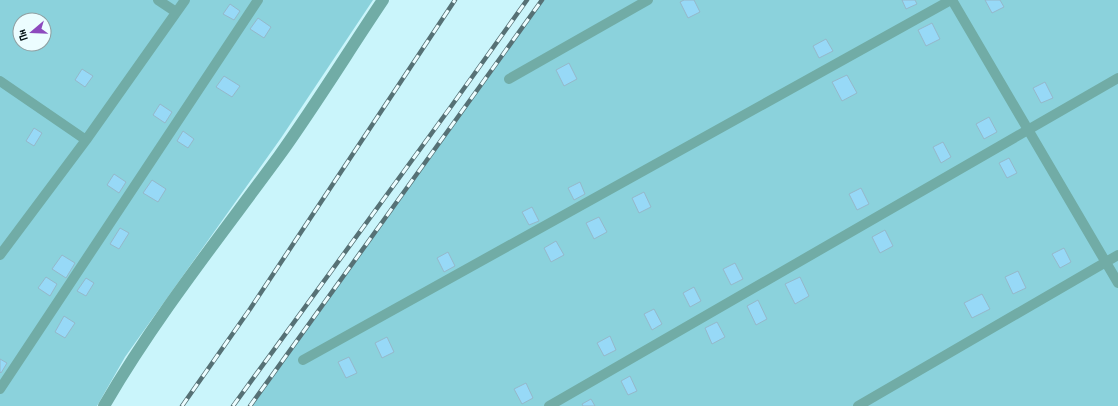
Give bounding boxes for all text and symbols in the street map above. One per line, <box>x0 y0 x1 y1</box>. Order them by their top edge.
north arrow <box>12 12 52 52</box>
text: Пн <box>14 28 31 43</box>

